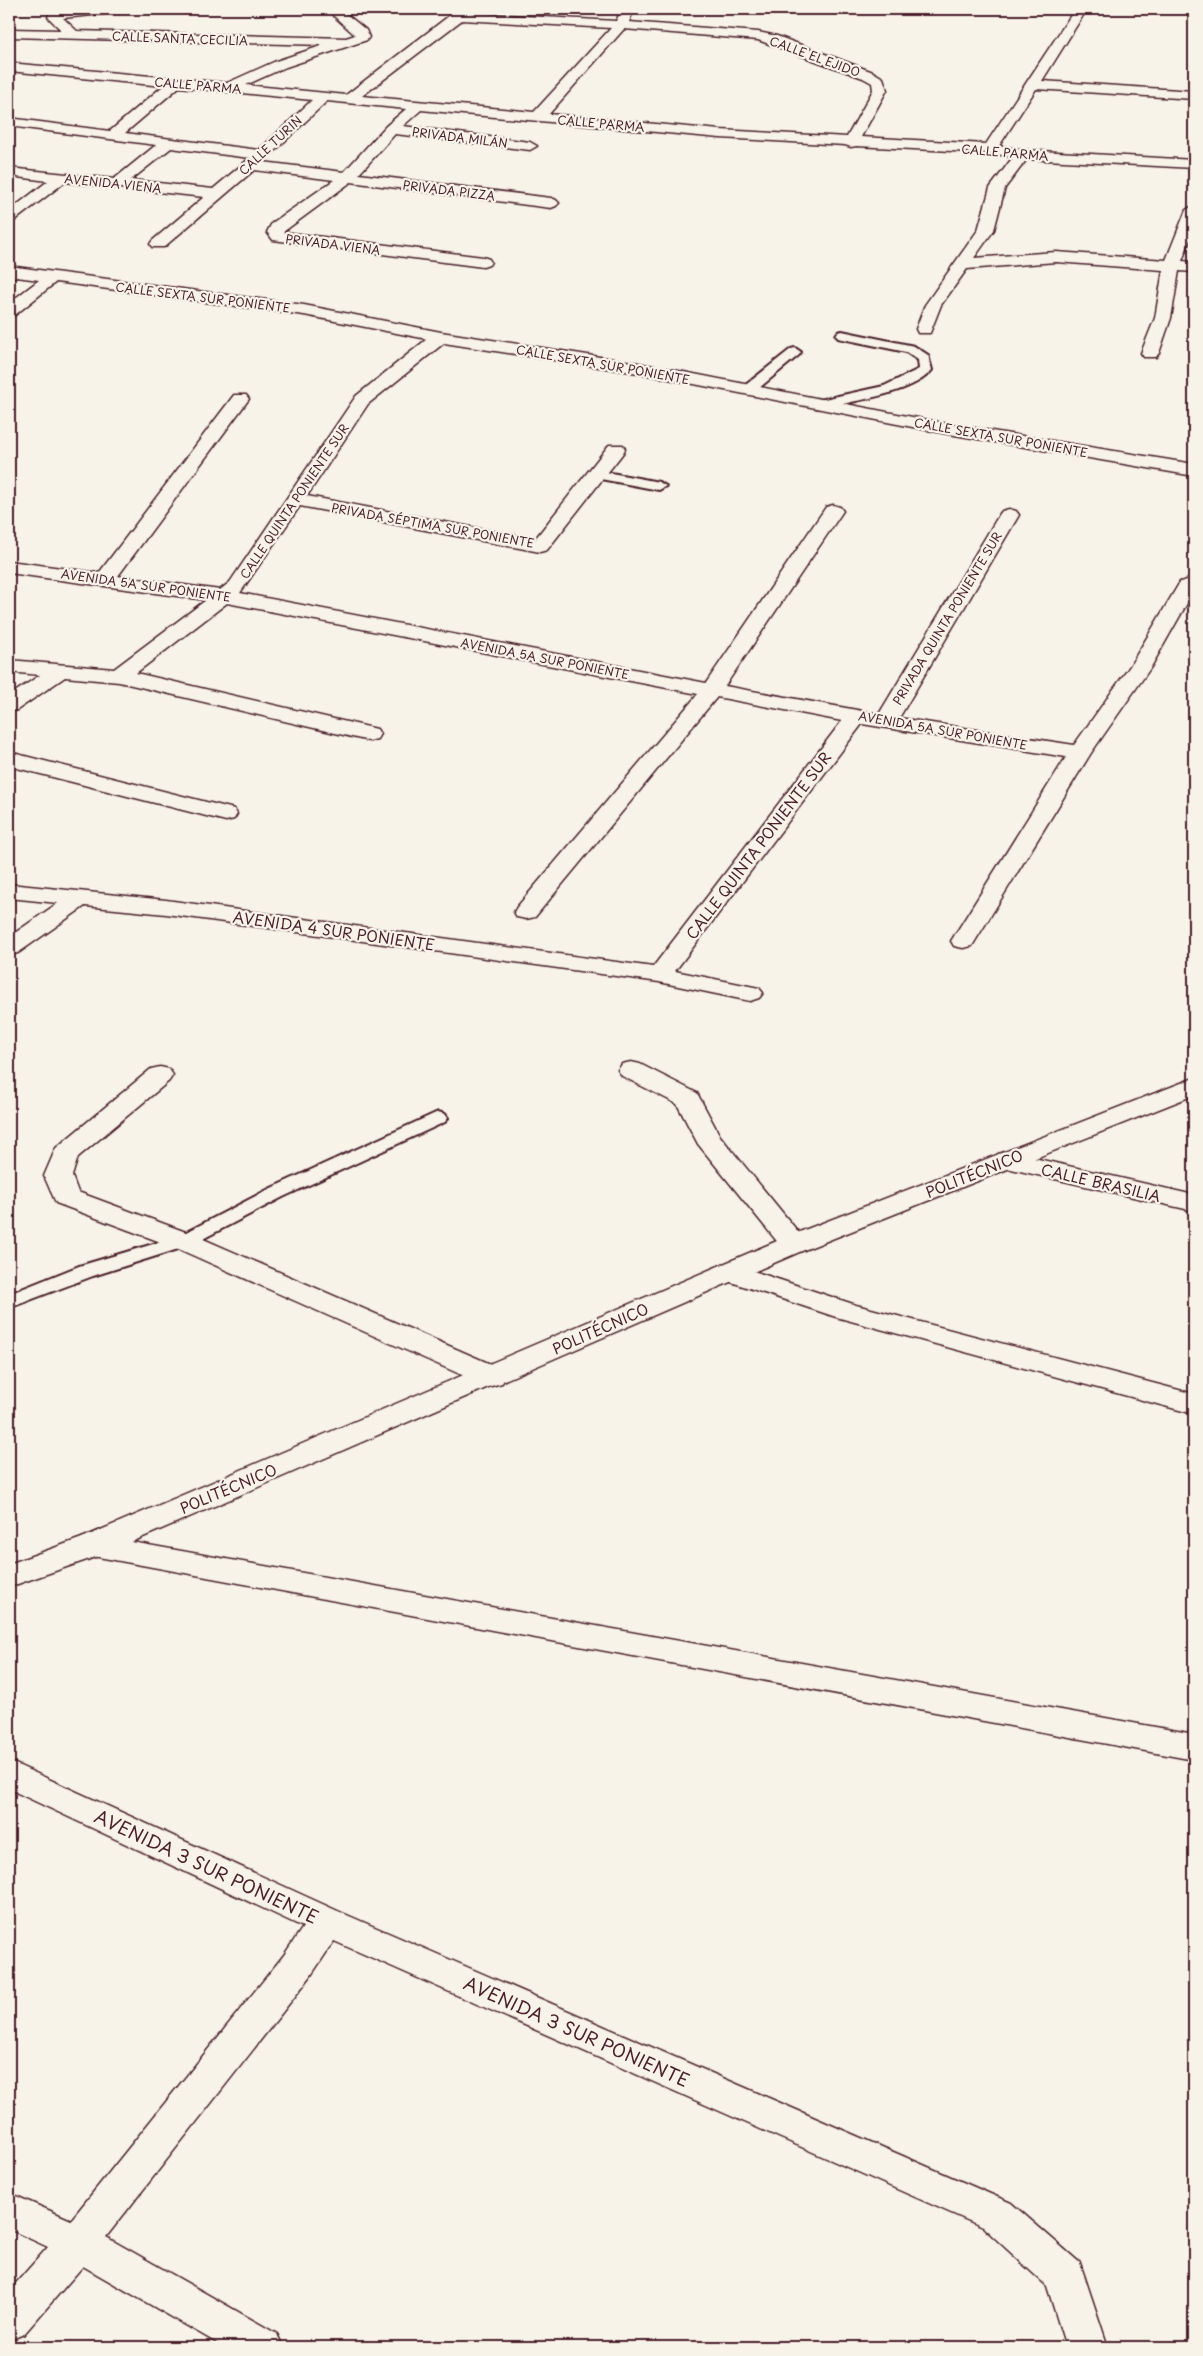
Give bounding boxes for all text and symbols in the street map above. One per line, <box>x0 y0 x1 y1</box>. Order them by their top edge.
street label: CALLE SANTA CECILIA <box>112 27 248 49</box>
street label: CALLE EL EJIDO <box>767 31 863 81</box>
street label: CALLE PARMA <box>154 72 243 98</box>
street label: CALLE PARMA <box>557 110 646 136</box>
street label: CALLE TURIN <box>234 111 306 179</box>
street label: PRIVADA MILÁN <box>411 122 509 152</box>
street label: CALLE PARMA <box>961 139 1050 165</box>
street label: AVENIDA VIENA <box>63 169 163 197</box>
street label: PRIVADA PIZZA <box>402 175 496 205</box>
street label: PRIVADA VIENA <box>284 229 382 259</box>
street label: CALLE SEXTA SUR PONIENTE <box>115 277 291 317</box>
street label: CALLE SEXTA SUR PONIENTE <box>515 340 691 388</box>
street label: CALLE SEXTA SUR PONIENTE <box>913 413 1089 461</box>
street label: CALLE QUINTA PONIENTE SUR <box>235 420 353 582</box>
street label: PRIVADA SÉPTIMA SUR PONIENTE <box>330 498 536 552</box>
street label: PRIVADA QUINTA PONIENTE SUR <box>888 528 1006 708</box>
street label: AVENIDA 5A SUR PONIENTE <box>60 564 232 606</box>
street label: AVENIDA 5A SUR PONIENTE <box>459 633 631 683</box>
street label: AVENIDA 5A SUR PONIENTE <box>857 706 1029 754</box>
street label: CALLE QUINTA PONIENTE SUR <box>680 746 836 944</box>
street label: AVENIDA 4 SUR PONIENTE <box>232 904 436 956</box>
street label: POLITÉCNICO <box>922 1143 1026 1203</box>
street label: CALLE BRASILIA <box>1039 1157 1163 1207</box>
street label: POLITÉCNICO <box>548 1296 652 1360</box>
street label: POLITÉCNICO <box>176 1457 280 1519</box>
street label: AVENIDA 3 SUR PONIENTE <box>90 1802 324 1930</box>
street label: AVENIDA 3 SUR PONIENTE <box>460 1969 694 2093</box>

